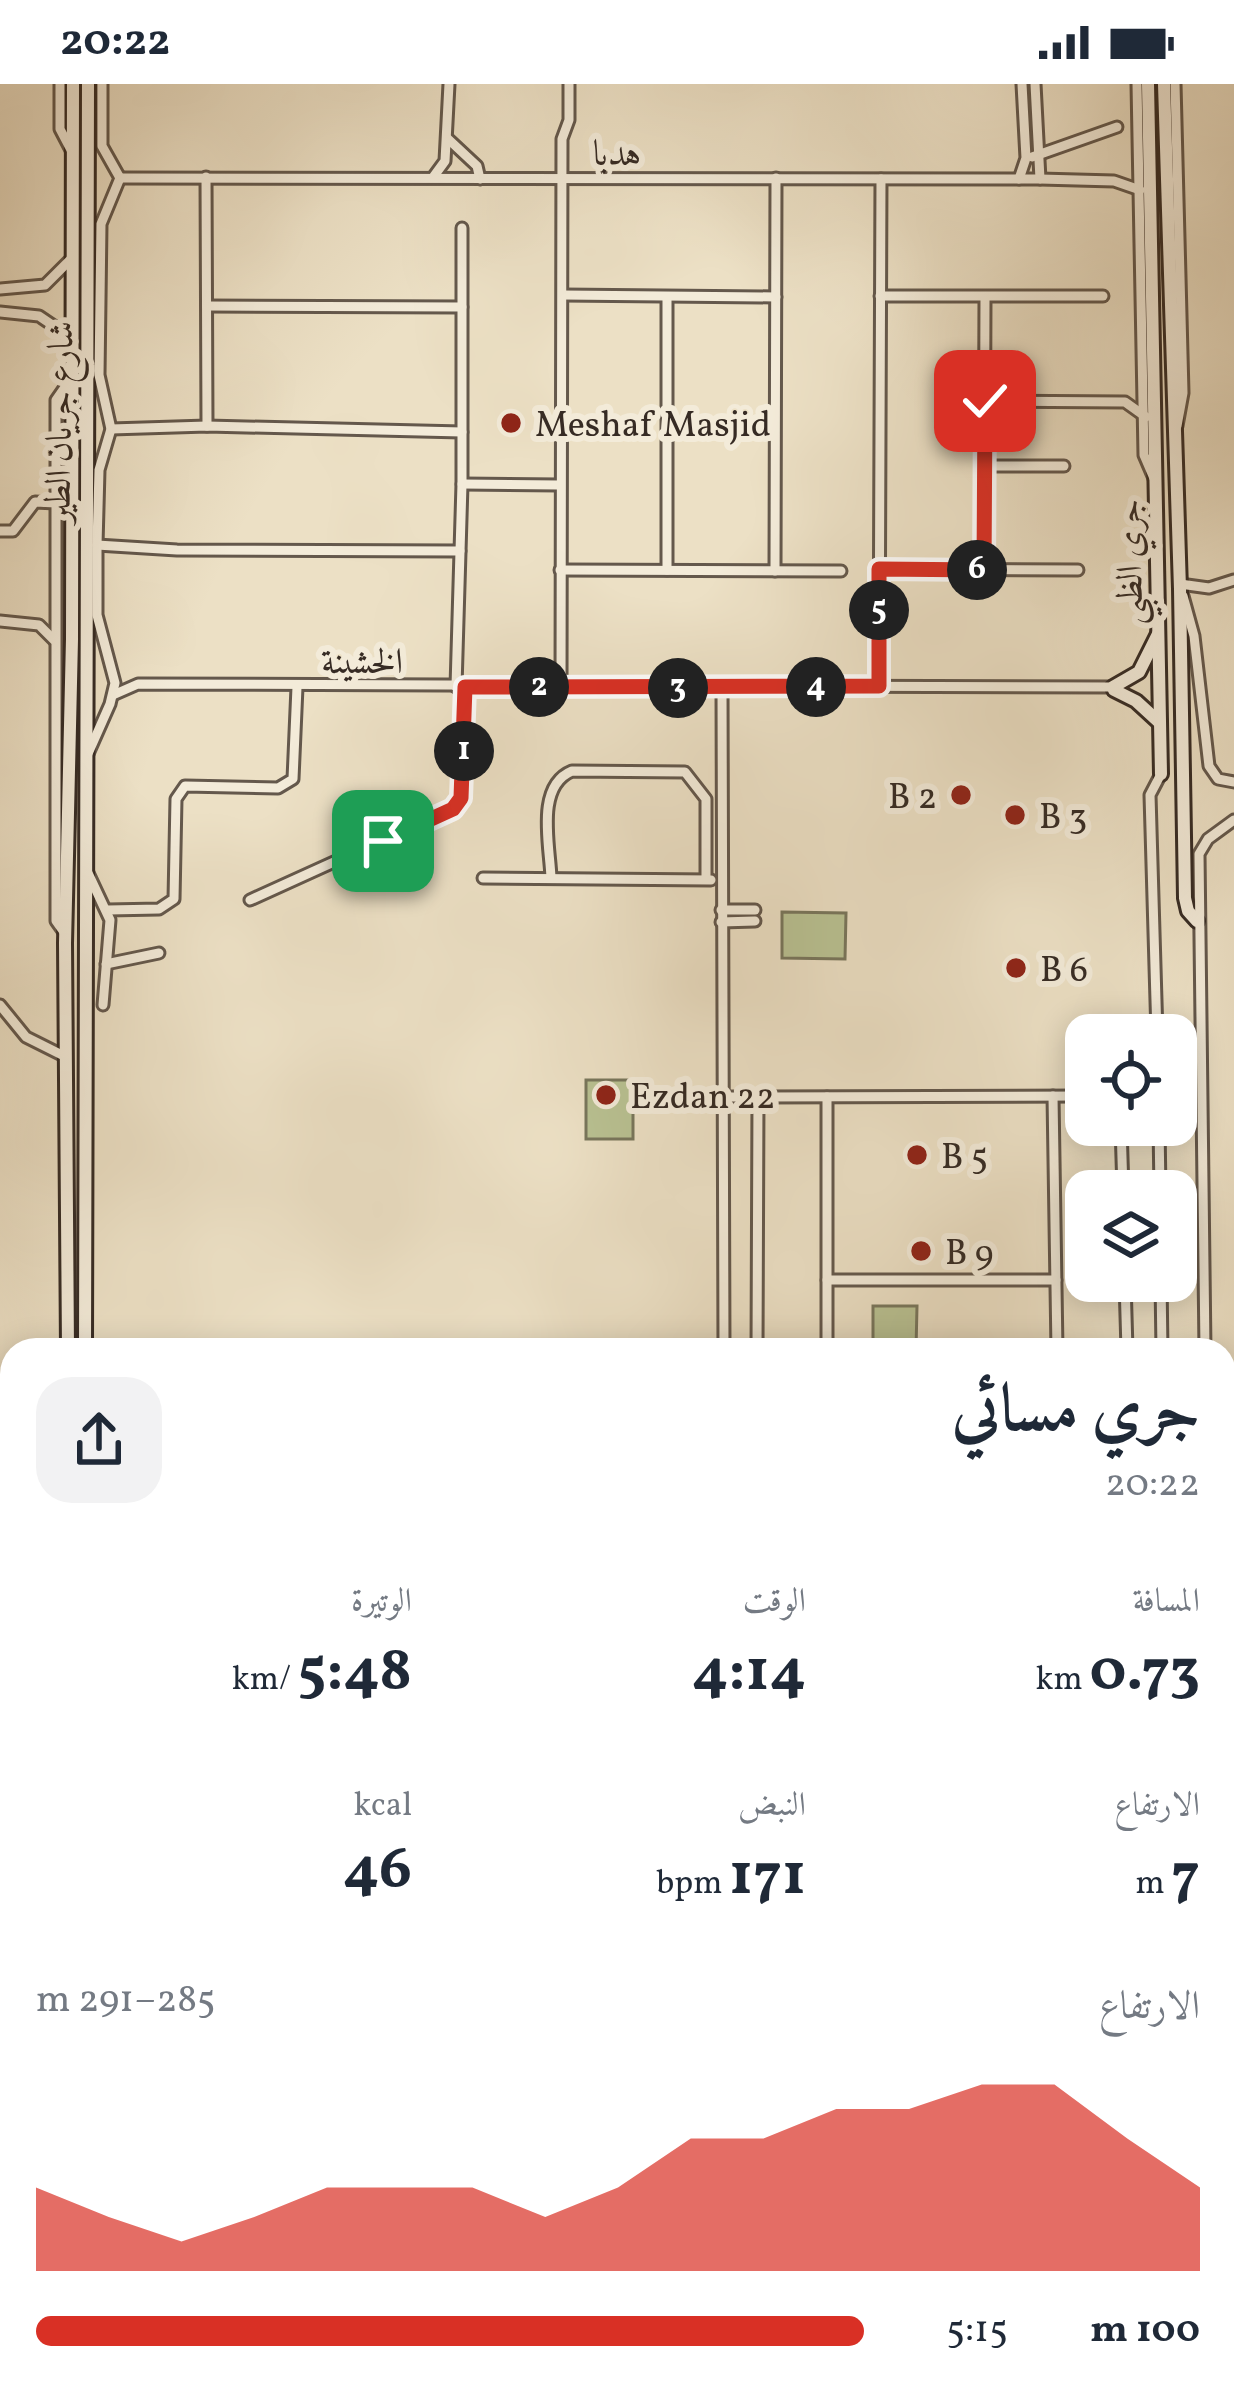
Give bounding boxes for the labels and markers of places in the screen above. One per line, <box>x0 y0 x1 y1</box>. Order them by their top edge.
pin <box>934 350 1036 452</box>
place label: Meshaf Masjid <box>535 402 771 452</box>
marker: Meshaf Masjid <box>498 410 524 436</box>
pin: 6 <box>947 540 1007 600</box>
pin: 5 <box>849 580 909 640</box>
pin: 2 <box>509 657 569 717</box>
pin: 4 <box>786 657 846 717</box>
pin: 3 <box>648 658 708 718</box>
pin: 1 <box>434 721 494 781</box>
place label: B 2 <box>888 774 937 824</box>
marker: B 2 <box>948 782 974 808</box>
pin <box>332 790 434 892</box>
place label: B 3 <box>1039 794 1087 844</box>
marker: B 3 <box>1002 802 1028 828</box>
place label: B 6 <box>1040 947 1088 997</box>
marker: B 6 <box>1003 955 1029 981</box>
place label: Ezdan 22 <box>630 1074 775 1124</box>
marker: Ezdan 22 <box>593 1082 619 1108</box>
place label: B 5 <box>941 1134 988 1184</box>
marker: B 5 <box>904 1142 930 1168</box>
place label: B 9 <box>945 1230 993 1280</box>
marker: B 9 <box>908 1238 934 1264</box>

